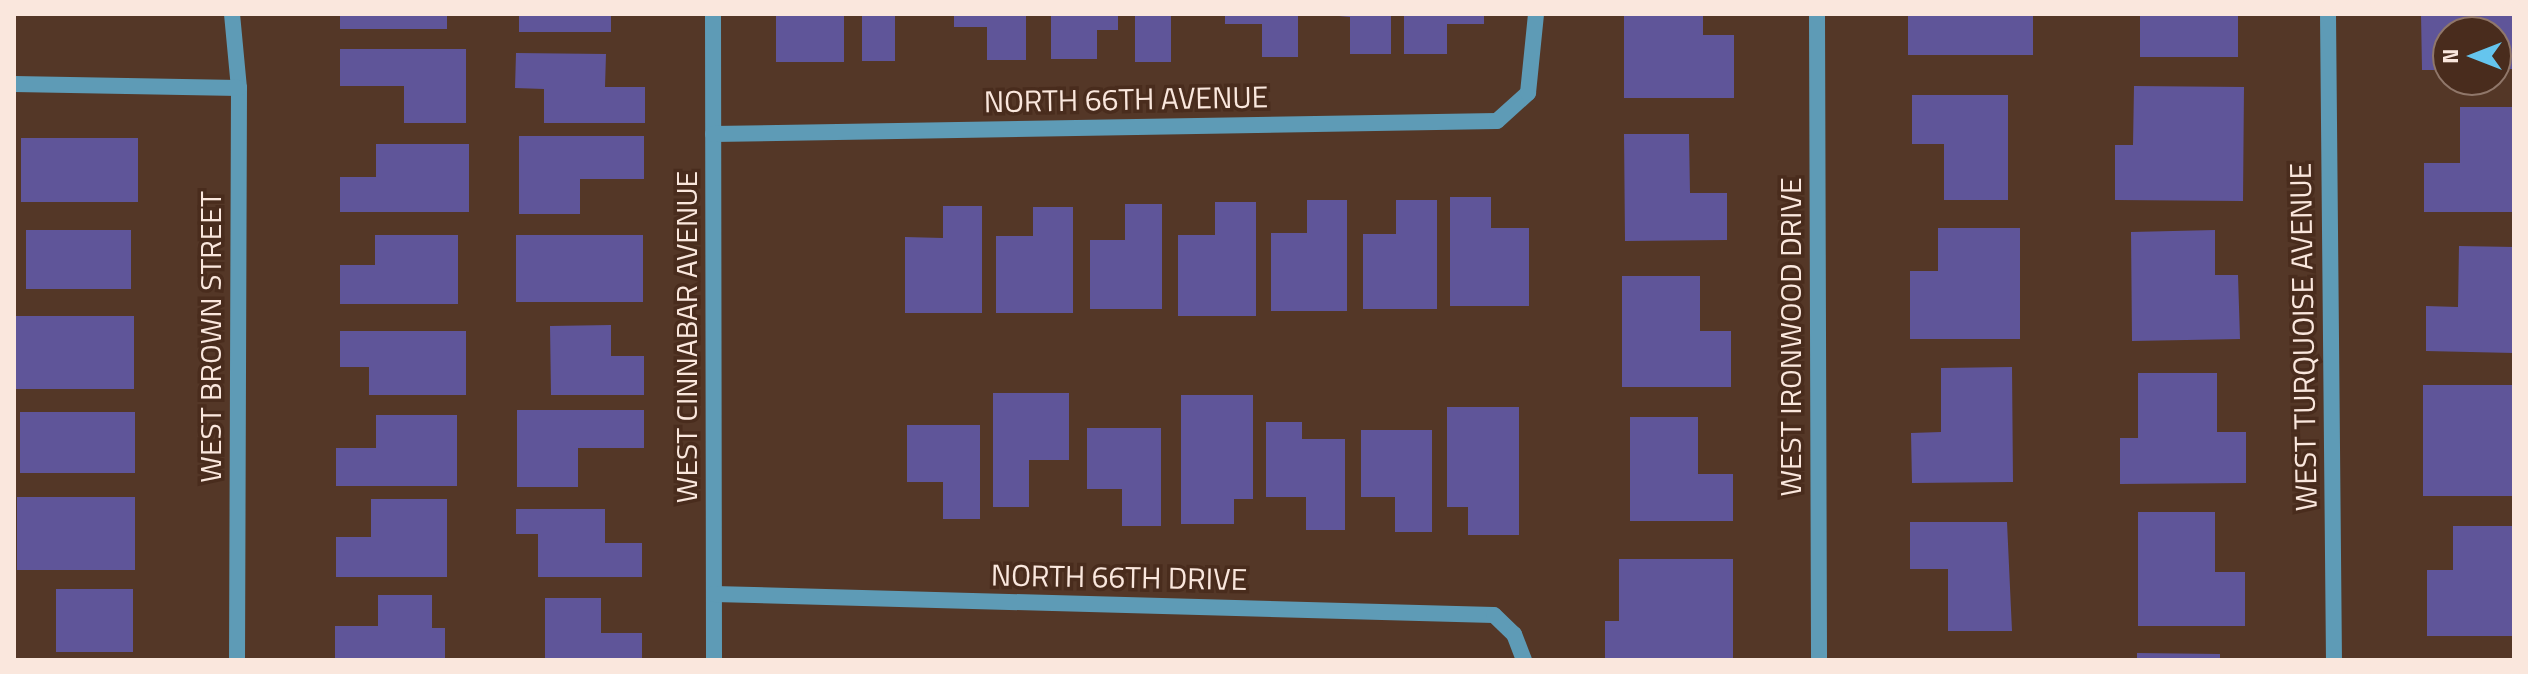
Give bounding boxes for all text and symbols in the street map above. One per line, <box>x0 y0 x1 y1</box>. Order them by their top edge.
north arrow <box>2432 16 2512 96</box>
text: N <box>2433 48 2467 64</box>
street label: NORTH 66TH AVENUE <box>984 79 1268 119</box>
street label: WEST TURQUOISE AVENUE <box>2282 163 2324 511</box>
street label: WEST CINNABAR AVENUE <box>668 171 704 503</box>
street label: WEST IRONWOOD DRIVE <box>1772 177 1808 497</box>
street label: WEST BROWN STREET <box>192 191 228 483</box>
street label: NORTH 66TH DRIVE <box>991 557 1247 597</box>

